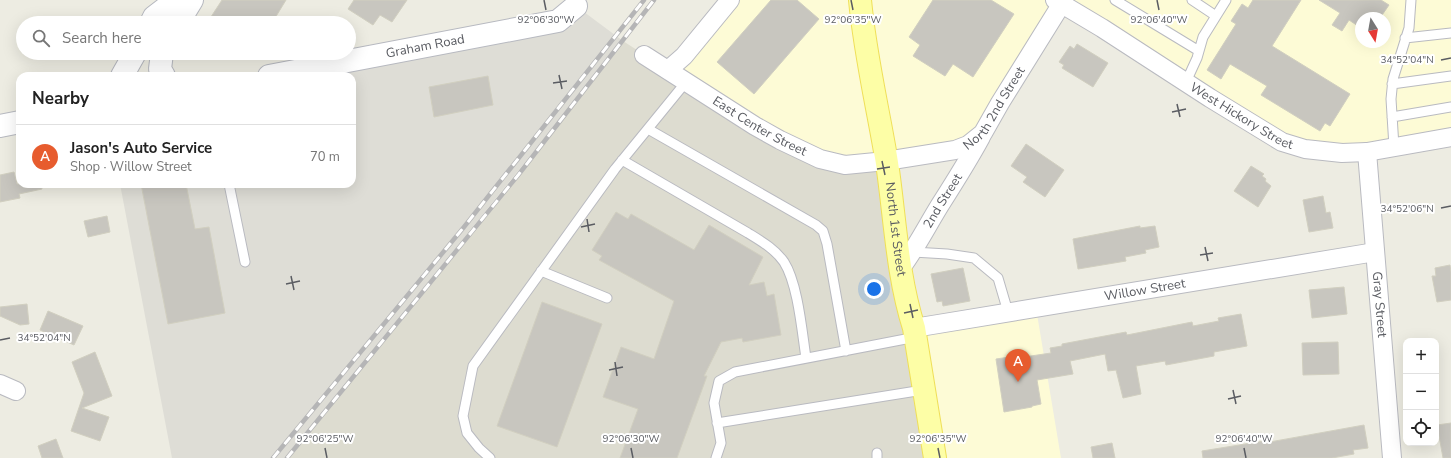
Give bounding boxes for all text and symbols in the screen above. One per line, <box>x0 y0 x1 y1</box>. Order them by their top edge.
north arrow <box>1355 12 1391 48</box>
text: 92°06'30"W <box>518 13 574 27</box>
text: 92°06'35"W <box>825 13 881 27</box>
text: 92°06'40"W <box>1131 13 1187 27</box>
search box <box>16 16 356 60</box>
icon: search <box>30 27 52 49</box>
text: Search here <box>62 28 142 48</box>
street label: Graham Road <box>384 30 466 63</box>
text: 34°52'04"N <box>1380 53 1434 67</box>
street label: North 2nd Street <box>959 63 1030 154</box>
street label: West Hickory Street <box>1186 78 1296 154</box>
text: Nearby <box>32 87 89 110</box>
street label: East Center Street <box>709 92 810 161</box>
text: Jason's Auto Service <box>70 138 212 158</box>
text: A <box>40 148 50 166</box>
text: 70 m <box>310 148 340 166</box>
text: Shop · Willow Street <box>70 158 192 176</box>
street label: 2nd Street <box>919 170 967 232</box>
street label: North 1st Street <box>881 181 911 278</box>
text: 34°52'06"N <box>1380 202 1434 216</box>
street label: Gray Street <box>1368 271 1391 339</box>
street label: Willow Street <box>1103 274 1187 305</box>
your location <box>864 279 884 299</box>
text: 34°52'04"N <box>17 331 71 345</box>
map controls <box>1403 338 1439 446</box>
button: + <box>1403 338 1439 374</box>
pin: A <box>1005 349 1031 382</box>
button: − <box>1403 374 1439 410</box>
button: locate <box>1403 410 1439 446</box>
text: 92°06'25"W <box>297 432 353 446</box>
text: 92°06'30"W <box>603 432 659 446</box>
text: 92°06'35"W <box>910 432 966 446</box>
text: 92°06'40"W <box>1216 432 1272 446</box>

